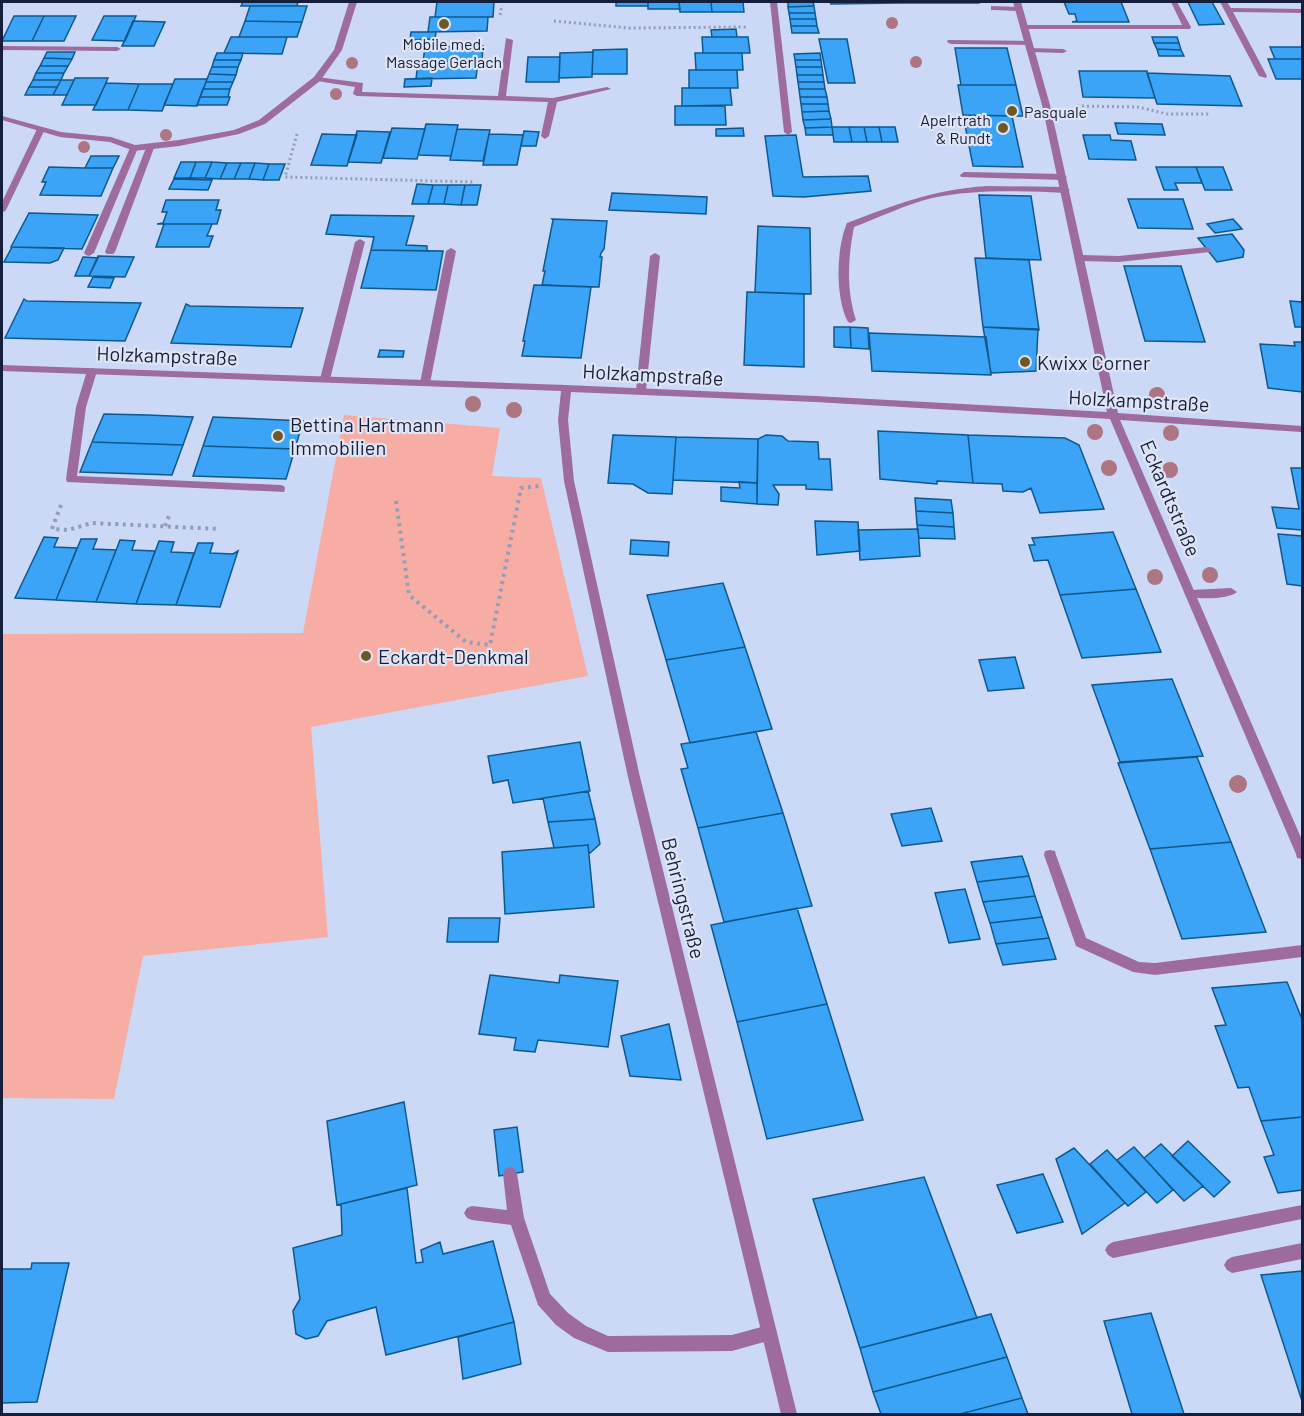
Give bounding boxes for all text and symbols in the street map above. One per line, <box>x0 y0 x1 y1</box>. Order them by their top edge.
marker: Mobile med. Massage Gerlach <box>437 17 451 31</box>
place label: Mobile med. Massage Gerlach <box>386 34 502 71</box>
place label: Pasquale <box>1024 102 1087 121</box>
marker: Pasquale <box>1005 104 1019 118</box>
place label: Apelrtrath & Rundt <box>920 110 991 147</box>
marker: Apelrtrath & Rundt <box>996 121 1010 135</box>
street label: Holzkampstraße <box>96 341 238 369</box>
place label: Kwixx Corner <box>1037 350 1150 374</box>
marker: Kwixx Corner <box>1018 355 1032 369</box>
street label: Holzkampstraße <box>582 358 724 390</box>
street label: Holzkampstraße <box>1068 384 1210 416</box>
place label: Bettina Hartmann Immobilien <box>290 412 444 459</box>
marker: Bettina Hartmann Immobilien <box>271 429 285 443</box>
street label: Eckardtstraße <box>1136 436 1206 560</box>
place label: Eckardt-Denkmal <box>378 644 529 668</box>
marker: Eckardt-Denkmal <box>359 649 373 663</box>
street label: Behringstraße <box>657 835 711 961</box>

